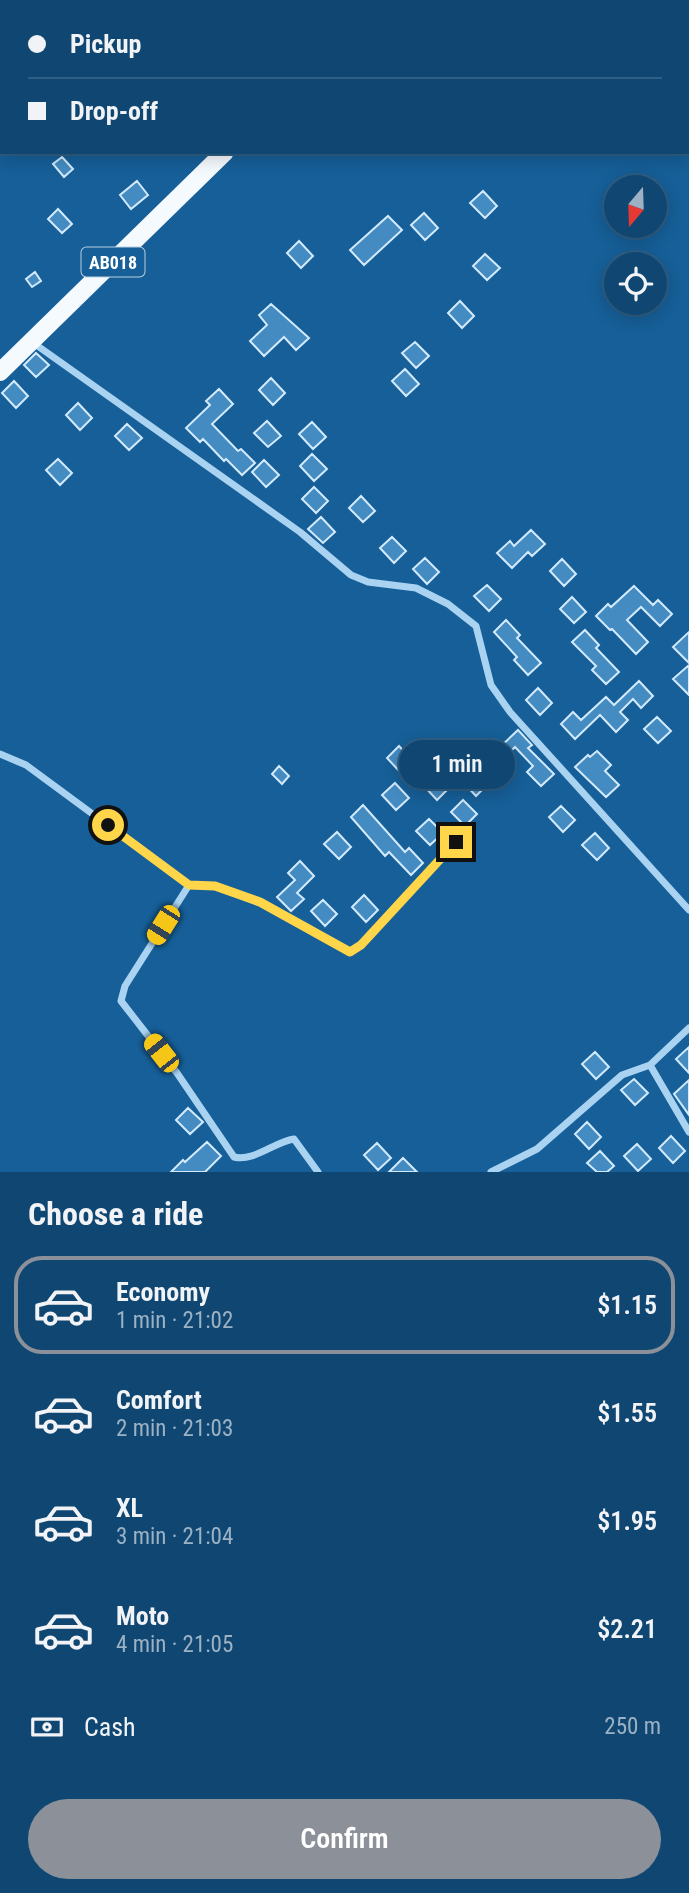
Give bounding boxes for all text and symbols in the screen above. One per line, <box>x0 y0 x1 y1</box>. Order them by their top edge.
text: Pickup <box>70 29 141 59</box>
text: Drop-off <box>70 96 158 126</box>
north arrow <box>604 175 667 238</box>
map controls <box>604 175 667 315</box>
road number: AB018 <box>82 248 144 276</box>
button: locate <box>604 252 667 315</box>
callout: 1 min <box>398 740 514 790</box>
text: 1 min <box>432 751 482 778</box>
route start <box>92 809 124 841</box>
route end <box>440 826 472 858</box>
car <box>143 902 184 948</box>
car <box>140 1030 183 1076</box>
text: Choose a ride <box>28 1195 203 1233</box>
icon: car <box>32 1274 95 1337</box>
text: Economy <box>116 1277 210 1307</box>
text: $1.15 <box>597 1290 657 1320</box>
text: 1 min · 21:02 <box>116 1307 233 1334</box>
icon: car <box>32 1382 95 1445</box>
text: Comfort <box>116 1385 202 1415</box>
text: $1.55 <box>597 1398 657 1428</box>
text: 2 min · 21:03 <box>116 1415 233 1442</box>
icon: car <box>32 1490 95 1553</box>
text: XL <box>116 1493 143 1523</box>
text: $1.95 <box>597 1506 657 1536</box>
text: 3 min · 21:04 <box>116 1523 233 1550</box>
icon: car <box>32 1598 95 1661</box>
text: Moto <box>116 1601 169 1631</box>
text: $2.21 <box>597 1614 657 1644</box>
text: 4 min · 21:05 <box>116 1631 233 1658</box>
icon: cash <box>28 1708 66 1746</box>
text: Cash <box>84 1712 136 1742</box>
text: 250 m <box>604 1713 661 1740</box>
button: Confirm <box>28 1799 661 1879</box>

